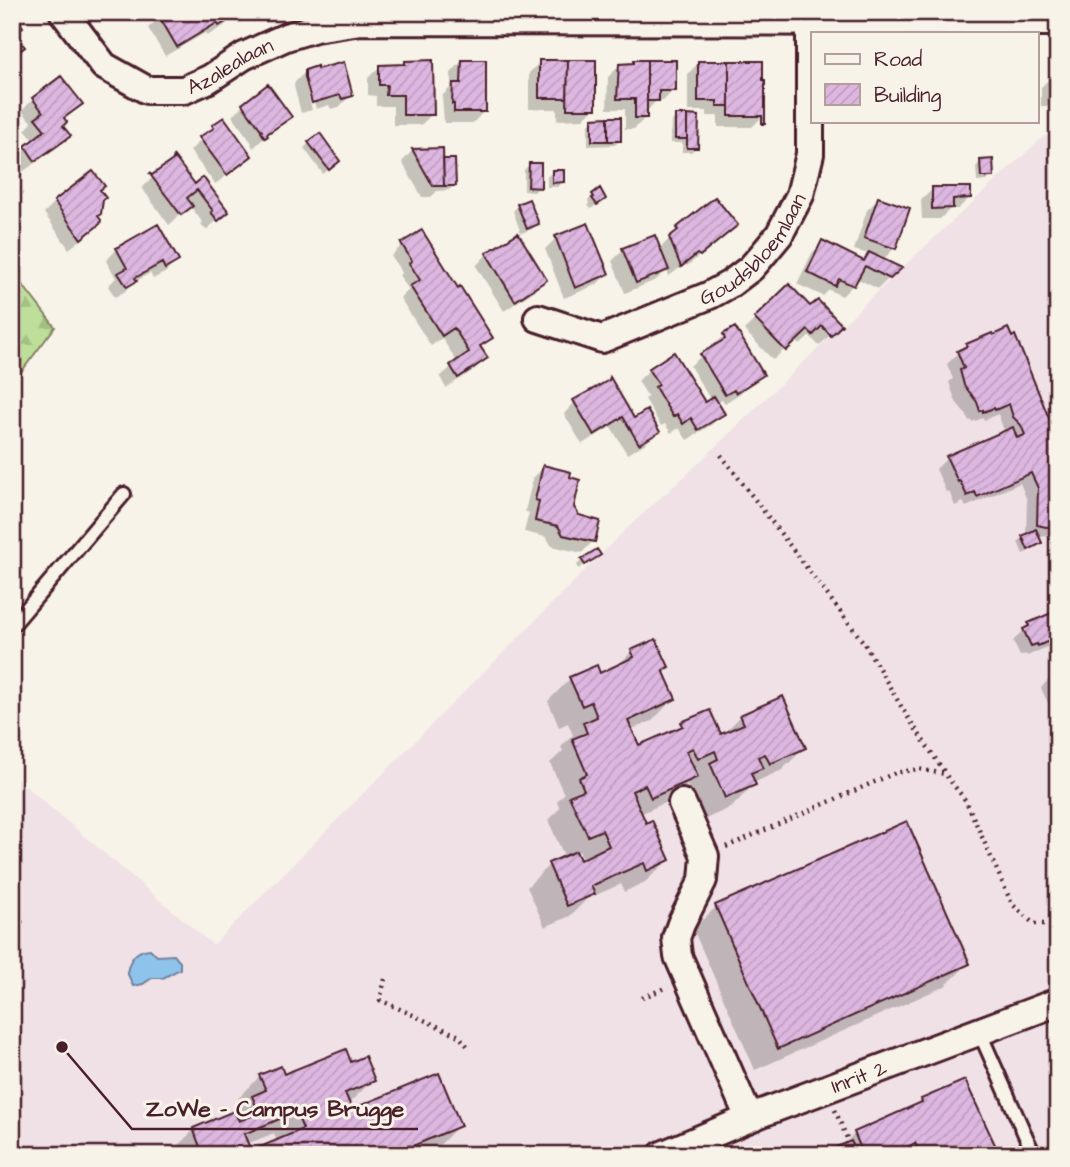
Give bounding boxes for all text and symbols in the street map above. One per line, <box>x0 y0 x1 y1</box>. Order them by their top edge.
street label: Azalealaan <box>182 31 278 102</box>
legend <box>811 32 1038 122</box>
text: Road <box>874 45 922 74</box>
text: Building <box>874 81 942 112</box>
street label: Goudsbloemlaan <box>695 188 813 313</box>
street label: Inrit 2 <box>827 1053 891 1101</box>
callout: ZoWe - Campus Brugge <box>132 1085 418 1129</box>
text: ZoWe - Campus Brugge <box>146 1093 405 1126</box>

